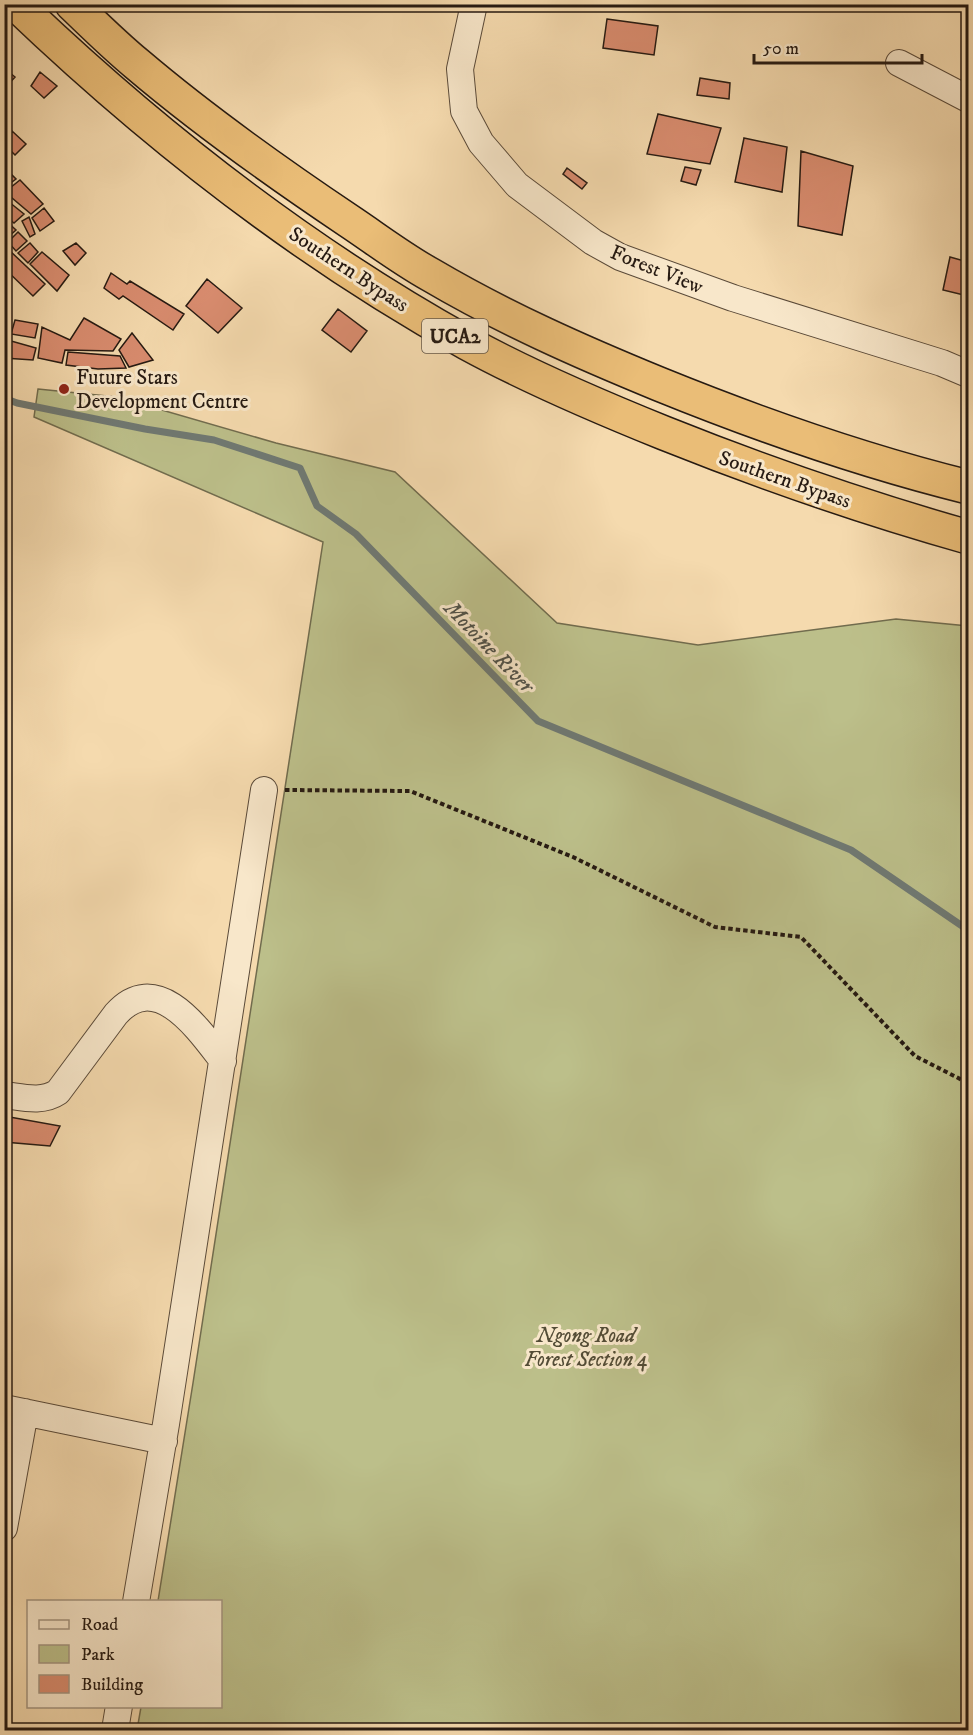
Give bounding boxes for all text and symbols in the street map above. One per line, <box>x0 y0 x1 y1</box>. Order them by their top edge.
scale bar <box>754 27 922 65</box>
text: 50 m <box>763 38 799 60</box>
street label: Southern Bypass <box>284 221 413 318</box>
street label: Forest View <box>606 240 707 301</box>
road number: UCA2 <box>422 319 488 353</box>
place label: Future Stars Development Centre <box>76 365 249 415</box>
marker: Future Stars Development Centre <box>57 382 71 396</box>
street label: Southern Bypass <box>715 445 854 515</box>
water label: Motoine River <box>437 594 541 700</box>
park label: Ngong Road Forest Section 4 <box>524 1323 648 1373</box>
legend <box>27 1600 222 1708</box>
text: Road <box>81 1614 118 1636</box>
text: Park <box>81 1644 115 1666</box>
text: Building <box>81 1674 143 1696</box>

